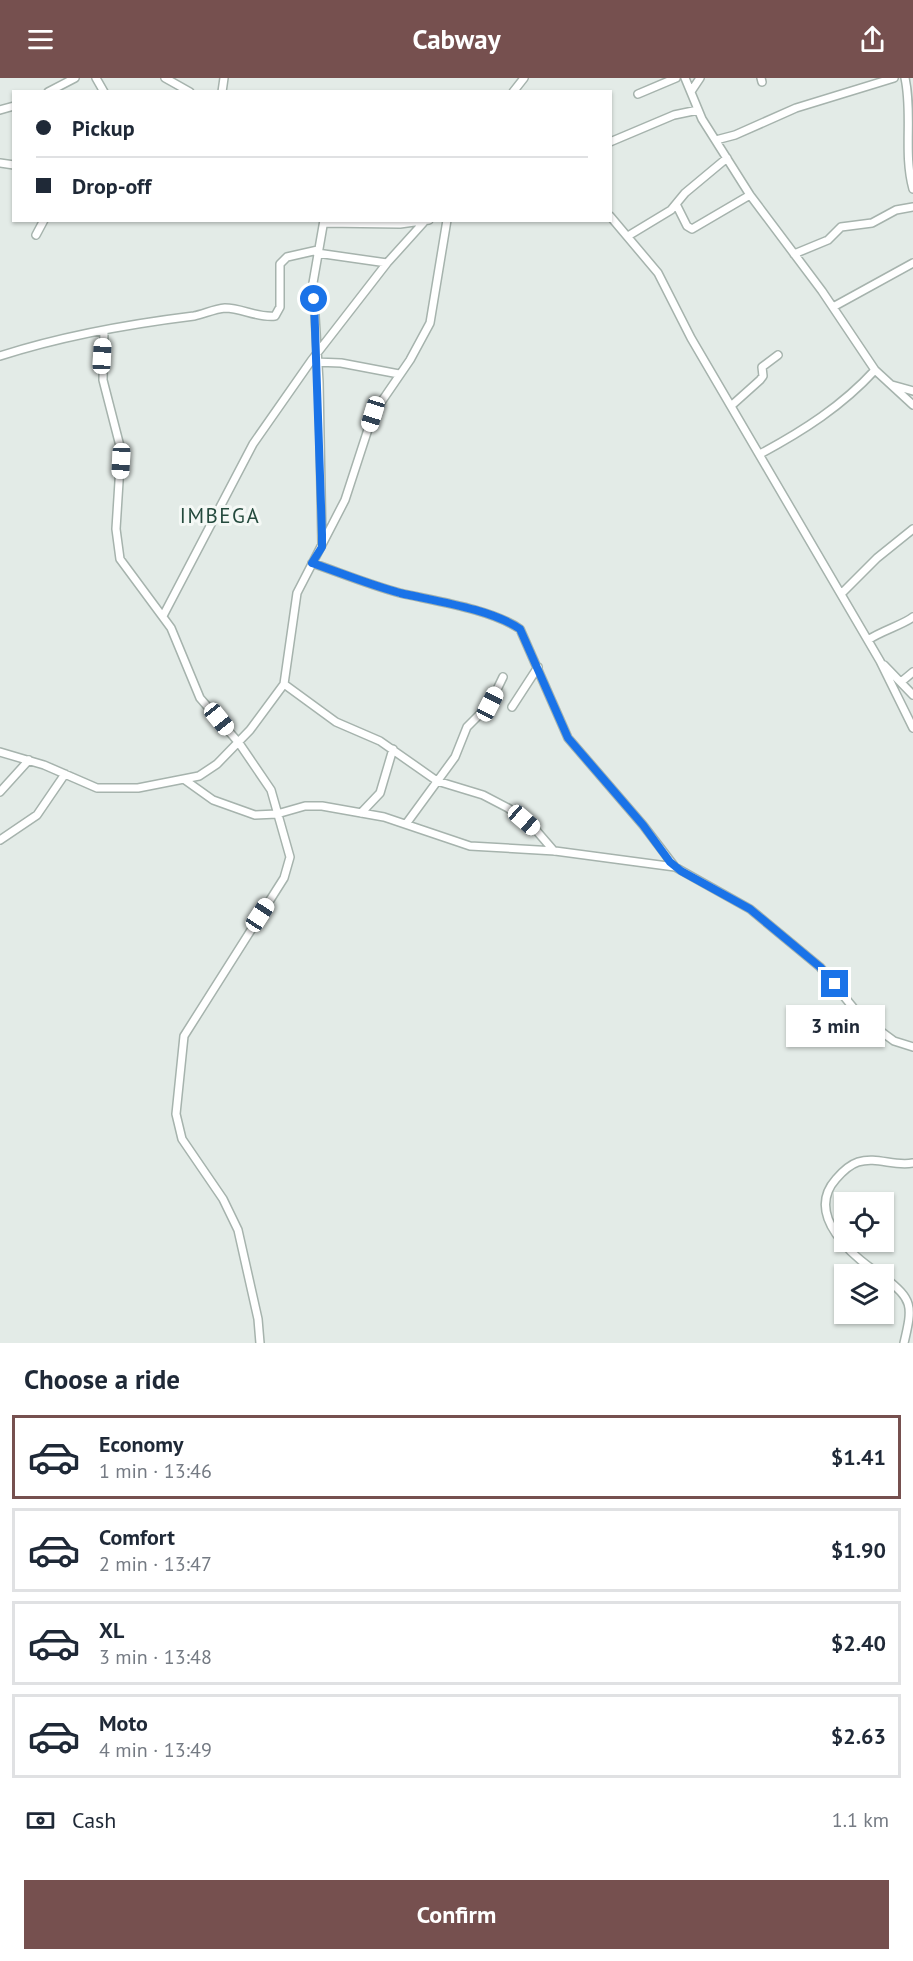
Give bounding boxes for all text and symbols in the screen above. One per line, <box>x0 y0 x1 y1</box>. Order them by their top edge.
text: Cabway <box>412 22 501 56</box>
icon: menu <box>24 23 57 56</box>
icon: share <box>856 23 889 56</box>
text: Pickup <box>72 114 135 142</box>
text: Drop-off <box>72 172 151 200</box>
route start <box>300 285 327 312</box>
car <box>92 338 112 374</box>
car <box>359 394 387 434</box>
car <box>111 443 131 479</box>
district label: IMBEGA <box>180 502 260 529</box>
car <box>474 684 506 724</box>
car <box>201 699 237 739</box>
car <box>505 801 543 839</box>
car <box>243 895 277 935</box>
route end <box>821 970 848 997</box>
callout: 3 min <box>786 1005 884 1047</box>
text: 3 min <box>811 1013 860 1039</box>
map controls <box>834 1192 894 1324</box>
button: locate <box>834 1192 894 1252</box>
button: layers <box>834 1264 894 1324</box>
text: Choose a ride <box>24 1362 180 1396</box>
icon: car <box>27 1430 81 1484</box>
text: Economy <box>99 1430 183 1458</box>
text: $1.41 <box>831 1443 886 1471</box>
text: 1 min · 13:46 <box>99 1458 212 1484</box>
icon: car <box>27 1523 81 1577</box>
text: Comfort <box>99 1523 175 1551</box>
text: $1.90 <box>831 1536 886 1564</box>
text: 2 min · 13:47 <box>99 1551 212 1577</box>
icon: car <box>27 1616 81 1670</box>
text: XL <box>99 1616 124 1644</box>
text: $2.40 <box>831 1629 886 1657</box>
text: 3 min · 13:48 <box>99 1644 212 1670</box>
icon: car <box>27 1709 81 1763</box>
text: Moto <box>99 1709 148 1737</box>
text: $2.63 <box>831 1722 886 1750</box>
text: 4 min · 13:49 <box>99 1737 212 1763</box>
icon: cash <box>24 1804 57 1837</box>
text: Cash <box>72 1806 116 1834</box>
text: 1.1 km <box>832 1807 889 1833</box>
button: Confirm <box>24 1880 889 1949</box>

